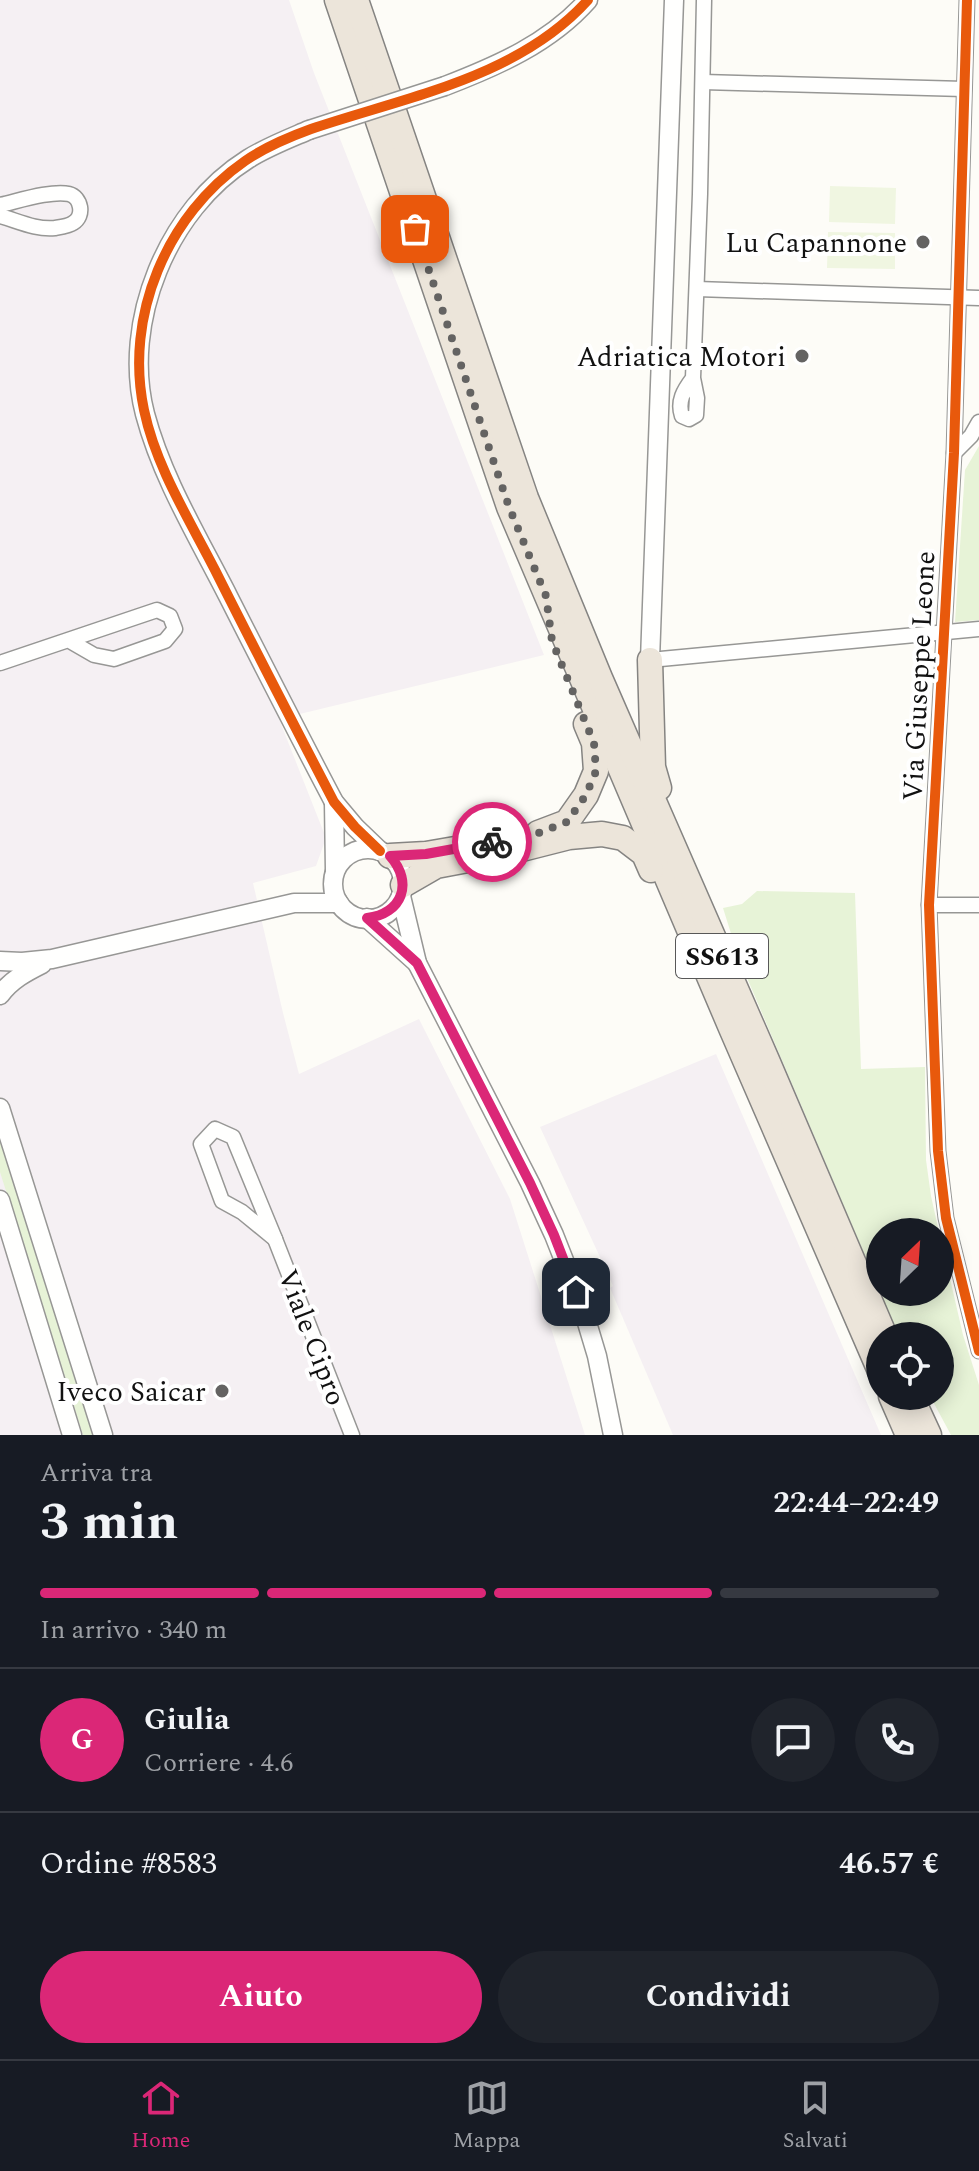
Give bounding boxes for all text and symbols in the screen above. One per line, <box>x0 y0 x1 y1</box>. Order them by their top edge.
pin <box>381 195 449 263</box>
icon: bag <box>393 207 437 251</box>
place label: Lu Capannone <box>725 222 907 265</box>
marker: Lu Capannone <box>914 233 932 251</box>
place label: Adriatica Motori <box>577 336 786 379</box>
marker: Adriatica Motori <box>793 347 811 365</box>
street label: Via Giuseppe Leone <box>891 550 948 802</box>
courier <box>452 802 532 882</box>
icon: bike <box>470 820 514 864</box>
road number: SS613 <box>676 934 768 978</box>
north arrow <box>866 1218 954 1306</box>
map controls <box>866 1218 954 1410</box>
pin <box>542 1258 610 1326</box>
street label: Viale Cipro <box>266 1263 357 1412</box>
icon: home <box>554 1270 598 1314</box>
button: locate <box>866 1322 954 1410</box>
place label: Iveco Saicar <box>56 1371 206 1414</box>
marker: Iveco Saicar <box>213 1382 231 1400</box>
text: Arriva tra <box>40 1453 153 1493</box>
text: 22:44–22:49 <box>773 1480 939 1526</box>
text: 3 min <box>40 1483 178 1562</box>
text: In arrivo · 340 m <box>40 1610 227 1650</box>
text: Giulia <box>144 1697 230 1743</box>
button: chat <box>751 1698 835 1782</box>
button: phone <box>855 1698 939 1782</box>
text: G <box>71 1717 93 1763</box>
text: Corriere · 4.6 <box>144 1743 293 1783</box>
text: Ordine #8583 <box>40 1841 217 1887</box>
text: 46.57 € <box>839 1841 939 1887</box>
button: Aiuto <box>40 1951 482 2043</box>
button: Condividi <box>498 1951 939 2043</box>
tab: Home <box>131 2076 190 2157</box>
tab: Mappa <box>453 2076 520 2157</box>
tab: Salvati <box>783 2076 848 2157</box>

